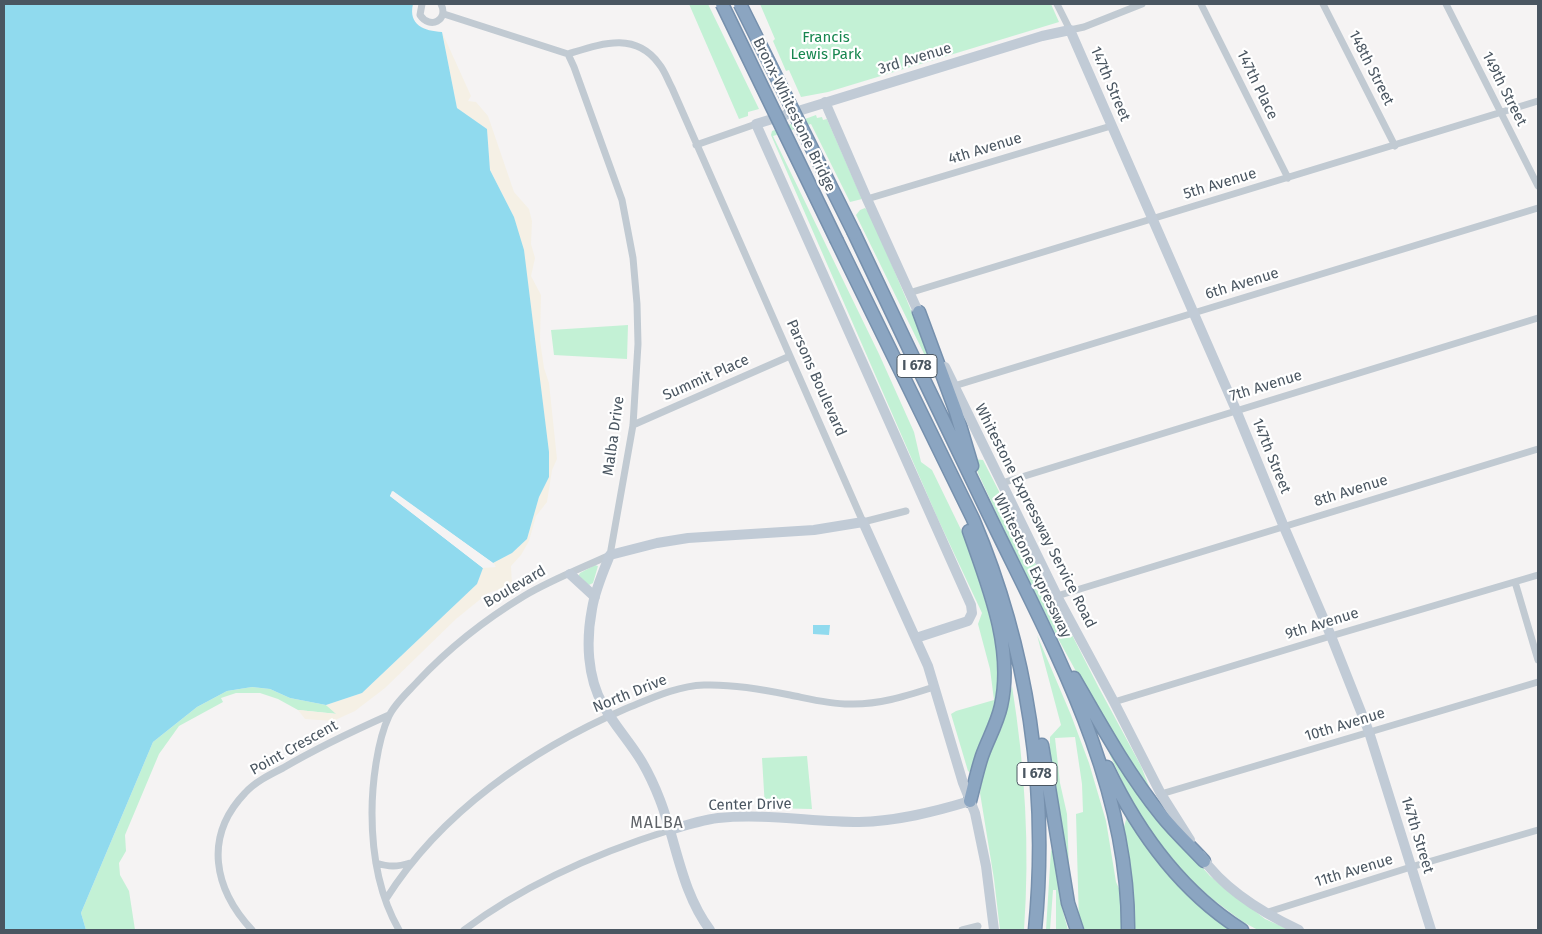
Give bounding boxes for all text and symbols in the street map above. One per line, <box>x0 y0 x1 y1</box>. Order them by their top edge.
street label: 148th Street <box>1344 28 1398 108</box>
park label: Francis Lewis Park <box>791 29 861 64</box>
street label: Bronx-Whitestone Bridge <box>749 35 839 195</box>
street label: 3rd Avenue <box>876 39 954 79</box>
street label: 147th Street <box>1086 44 1134 124</box>
street label: 147th Place <box>1232 47 1282 123</box>
street label: 149th Street <box>1478 49 1530 129</box>
street label: 4th Avenue <box>946 129 1024 169</box>
street label: 5th Avenue <box>1181 164 1259 204</box>
street label: 6th Avenue <box>1203 264 1281 304</box>
street label: Parsons Boulevard <box>782 317 850 439</box>
street label: Summit Place <box>660 351 752 405</box>
road number: I 678 <box>897 354 937 378</box>
street label: 7th Avenue <box>1228 366 1304 406</box>
street label: Malba Drive <box>600 395 628 477</box>
street label: Whitestone Expressway Service Road <box>970 401 1100 631</box>
street label: 147th Street <box>1248 416 1294 496</box>
street label: 8th Avenue <box>1312 471 1390 511</box>
street label: Whitestone Expressway <box>989 491 1075 641</box>
street label: Boulevard <box>481 562 549 612</box>
street label: 9th Avenue <box>1283 604 1361 644</box>
street label: North Drive <box>590 671 670 717</box>
street label: 10th Avenue <box>1303 704 1387 746</box>
street label: Point Crescent <box>247 717 341 779</box>
road number: I 678 <box>1017 762 1057 786</box>
street label: 147th Street <box>1397 794 1437 876</box>
street label: Center Drive <box>708 795 792 815</box>
district label: MALBA <box>630 814 684 834</box>
street label: 11th Avenue <box>1313 851 1395 891</box>

